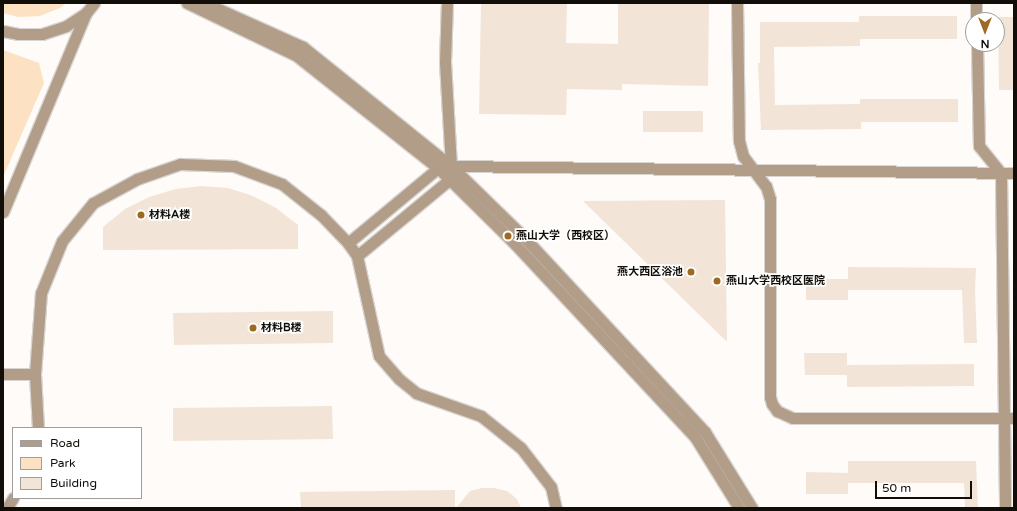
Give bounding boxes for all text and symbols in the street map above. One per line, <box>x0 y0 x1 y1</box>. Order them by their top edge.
north arrow <box>965 12 1005 52</box>
text: N <box>981 37 989 50</box>
place label: 材料A楼 <box>149 208 190 222</box>
marker: 材料A楼 <box>136 210 146 220</box>
place label: 燕山大学（西校区） <box>516 229 615 243</box>
marker: 燕山大学（西校区） <box>503 231 513 241</box>
place label: 燕大西区浴池 <box>617 265 683 279</box>
marker: 燕大西区浴池 <box>686 267 696 277</box>
place label: 燕山大学西校区医院 <box>726 274 825 288</box>
marker: 燕山大学西校区医院 <box>711 275 723 287</box>
place label: 材料B楼 <box>261 321 302 335</box>
marker: 材料B楼 <box>248 323 258 333</box>
legend <box>12 427 142 499</box>
text: Road <box>50 436 80 450</box>
text: Park <box>50 456 76 470</box>
scale bar <box>877 473 974 499</box>
text: Building <box>50 476 97 490</box>
text: 50 m <box>882 481 911 495</box>

